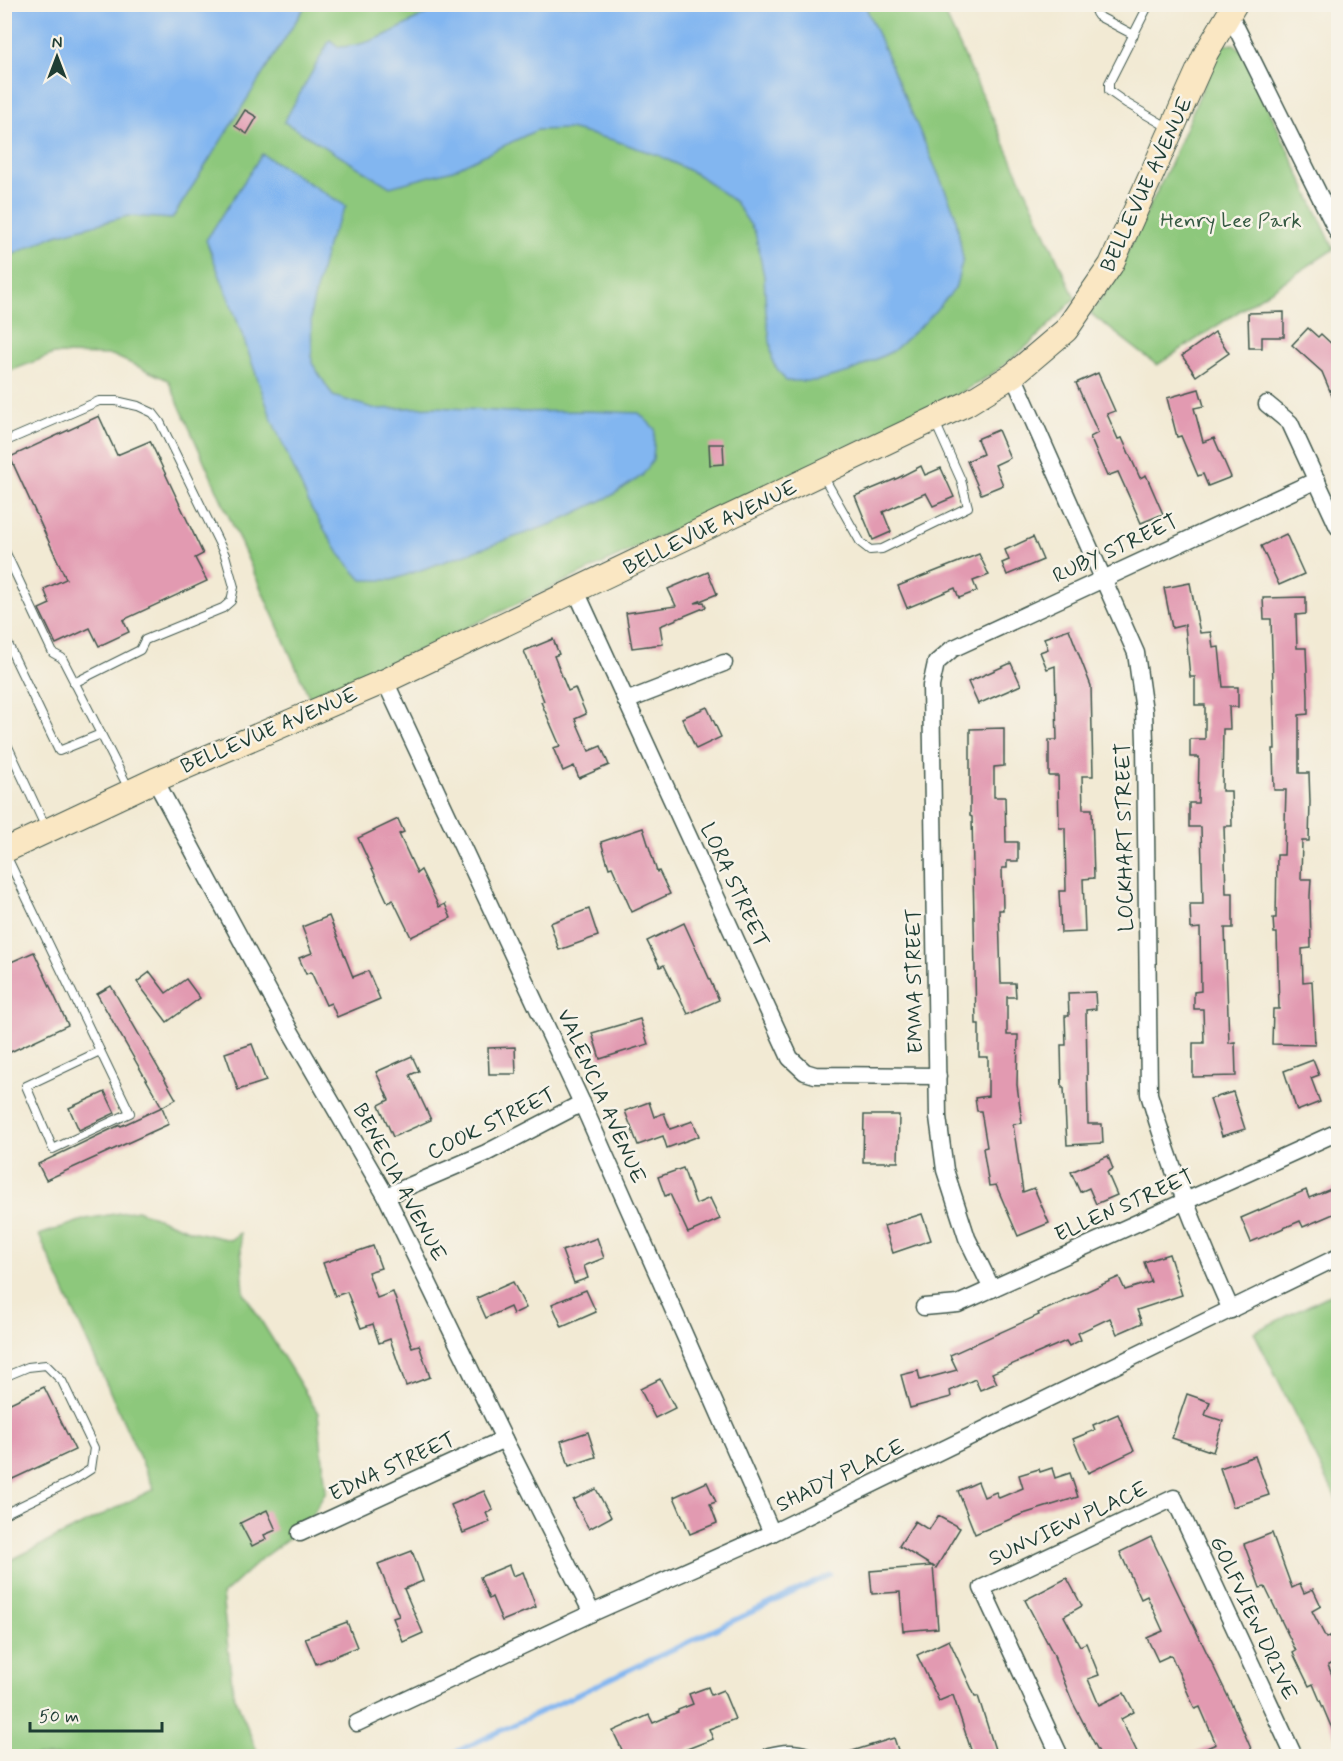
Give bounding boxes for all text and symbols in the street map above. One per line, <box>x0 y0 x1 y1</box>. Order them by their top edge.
north arrow <box>27 27 87 87</box>
text: N <box>52 33 62 54</box>
street label: BELLEVUE AVENUE <box>1094 92 1200 277</box>
park label: Henry Lee Park <box>1160 207 1302 235</box>
street label: BELLEVUE AVENUE <box>619 474 802 582</box>
street label: RUBY STREET <box>1048 508 1183 590</box>
street label: BELLEVUE AVENUE <box>176 681 363 781</box>
street label: LOCKHART STREET <box>1109 742 1141 932</box>
street label: LORA STREET <box>693 818 775 952</box>
street label: EMMA STREET <box>900 908 930 1054</box>
street label: VALENCIA AVENUE <box>550 1005 652 1188</box>
street label: COOK STREET <box>423 1081 560 1167</box>
street label: BENECIA AVENUE <box>346 1099 453 1266</box>
street label: ELLEN STREET <box>1050 1163 1198 1249</box>
street label: EDNA STREET <box>325 1425 460 1508</box>
street label: SHADY PLACE <box>772 1433 909 1519</box>
street label: SUNVIEW PLACE <box>984 1475 1153 1573</box>
street label: GOLFVIEW DRIVE <box>1203 1532 1303 1705</box>
scale bar <box>30 1695 162 1733</box>
text: 50 m <box>39 1705 79 1729</box>

